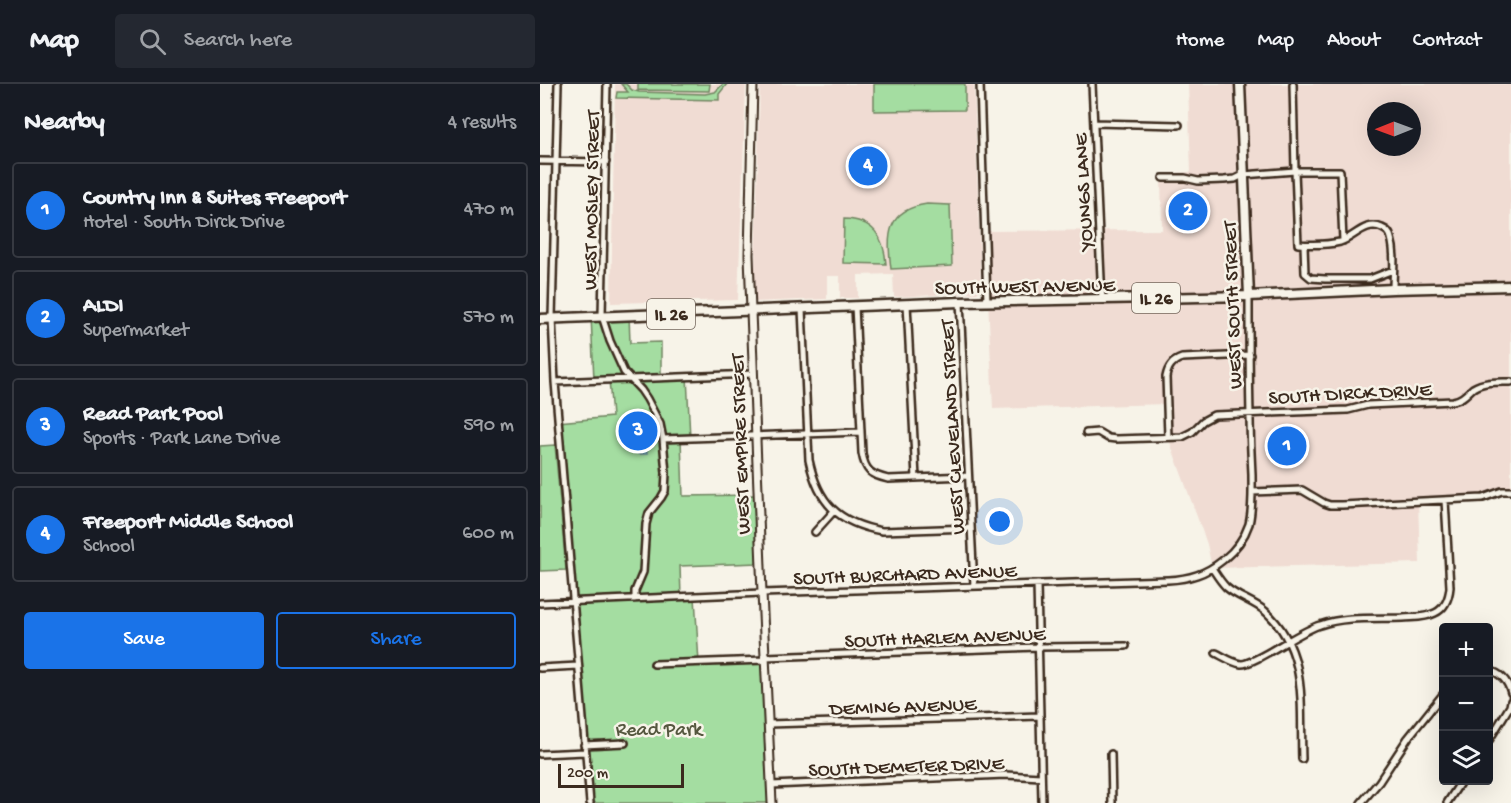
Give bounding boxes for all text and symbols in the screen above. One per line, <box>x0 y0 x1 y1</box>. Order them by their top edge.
search box <box>115 14 535 68</box>
text: Map <box>30 25 79 58</box>
icon: search <box>136 25 169 58</box>
text: Search here <box>184 28 292 54</box>
text: Home <box>1176 29 1224 54</box>
text: Map <box>1257 29 1294 54</box>
text: About <box>1327 29 1380 54</box>
text: Contact <box>1413 29 1481 54</box>
north arrow <box>1367 102 1421 156</box>
text: Nearby <box>24 108 105 139</box>
street label: WEST MOSLEY STREET <box>580 108 607 290</box>
text: 4 results <box>448 112 516 135</box>
street label: YOUNGS LANE <box>1071 131 1100 253</box>
pin: 4 <box>848 144 888 188</box>
text: Country Inn & Suites Freeport <box>83 186 346 212</box>
pin: 2 <box>1168 188 1208 234</box>
text: 1 <box>41 199 50 222</box>
text: 470 m <box>464 199 514 222</box>
text: Hotel · South Dirck Drive <box>83 212 285 235</box>
street label: WEST SOUTH STREET <box>1220 219 1249 389</box>
street label: SOUTH WEST AVENUE <box>935 275 1117 302</box>
road number: IL 26 <box>1132 283 1180 313</box>
text: ALDI <box>83 294 124 320</box>
road number: IL 26 <box>647 299 695 329</box>
text: 2 <box>41 307 50 330</box>
text: 570 m <box>463 307 514 330</box>
street label: WEST CLEVELAND STREET <box>937 317 972 535</box>
text: Supermarket <box>83 320 189 343</box>
street label: WEST EMPIRE STREET <box>728 352 757 535</box>
street label: SOUTH DIRCK DRIVE <box>1268 380 1434 411</box>
text: Read Park Pool <box>83 402 223 428</box>
pin: 3 <box>618 408 658 454</box>
text: 3 <box>40 415 51 438</box>
text: 590 m <box>463 415 514 438</box>
pin: 1 <box>1268 424 1306 469</box>
text: Sports · Park Lane Drive <box>83 428 280 451</box>
your location <box>985 507 1014 536</box>
text: Freeport Middle School <box>83 510 293 536</box>
text: 4 <box>41 523 50 546</box>
text: 600 m <box>462 523 514 546</box>
text: School <box>83 536 135 559</box>
street label: SOUTH BURCHARD AVENUE <box>793 561 1019 592</box>
button: Save <box>24 612 264 669</box>
button: Share <box>276 612 516 669</box>
map controls <box>1439 623 1493 785</box>
button: + <box>1439 623 1493 677</box>
street label: SOUTH HARLEM AVENUE <box>844 624 1048 655</box>
button: − <box>1439 677 1493 731</box>
street label: DEMING AVENUE <box>827 694 979 723</box>
park label: Read Park <box>616 720 704 743</box>
button: layers <box>1439 731 1493 785</box>
street label: SOUTH DEMETER DRIVE <box>808 754 1006 783</box>
scale bar <box>558 761 684 788</box>
text: 200 m <box>567 765 608 784</box>

